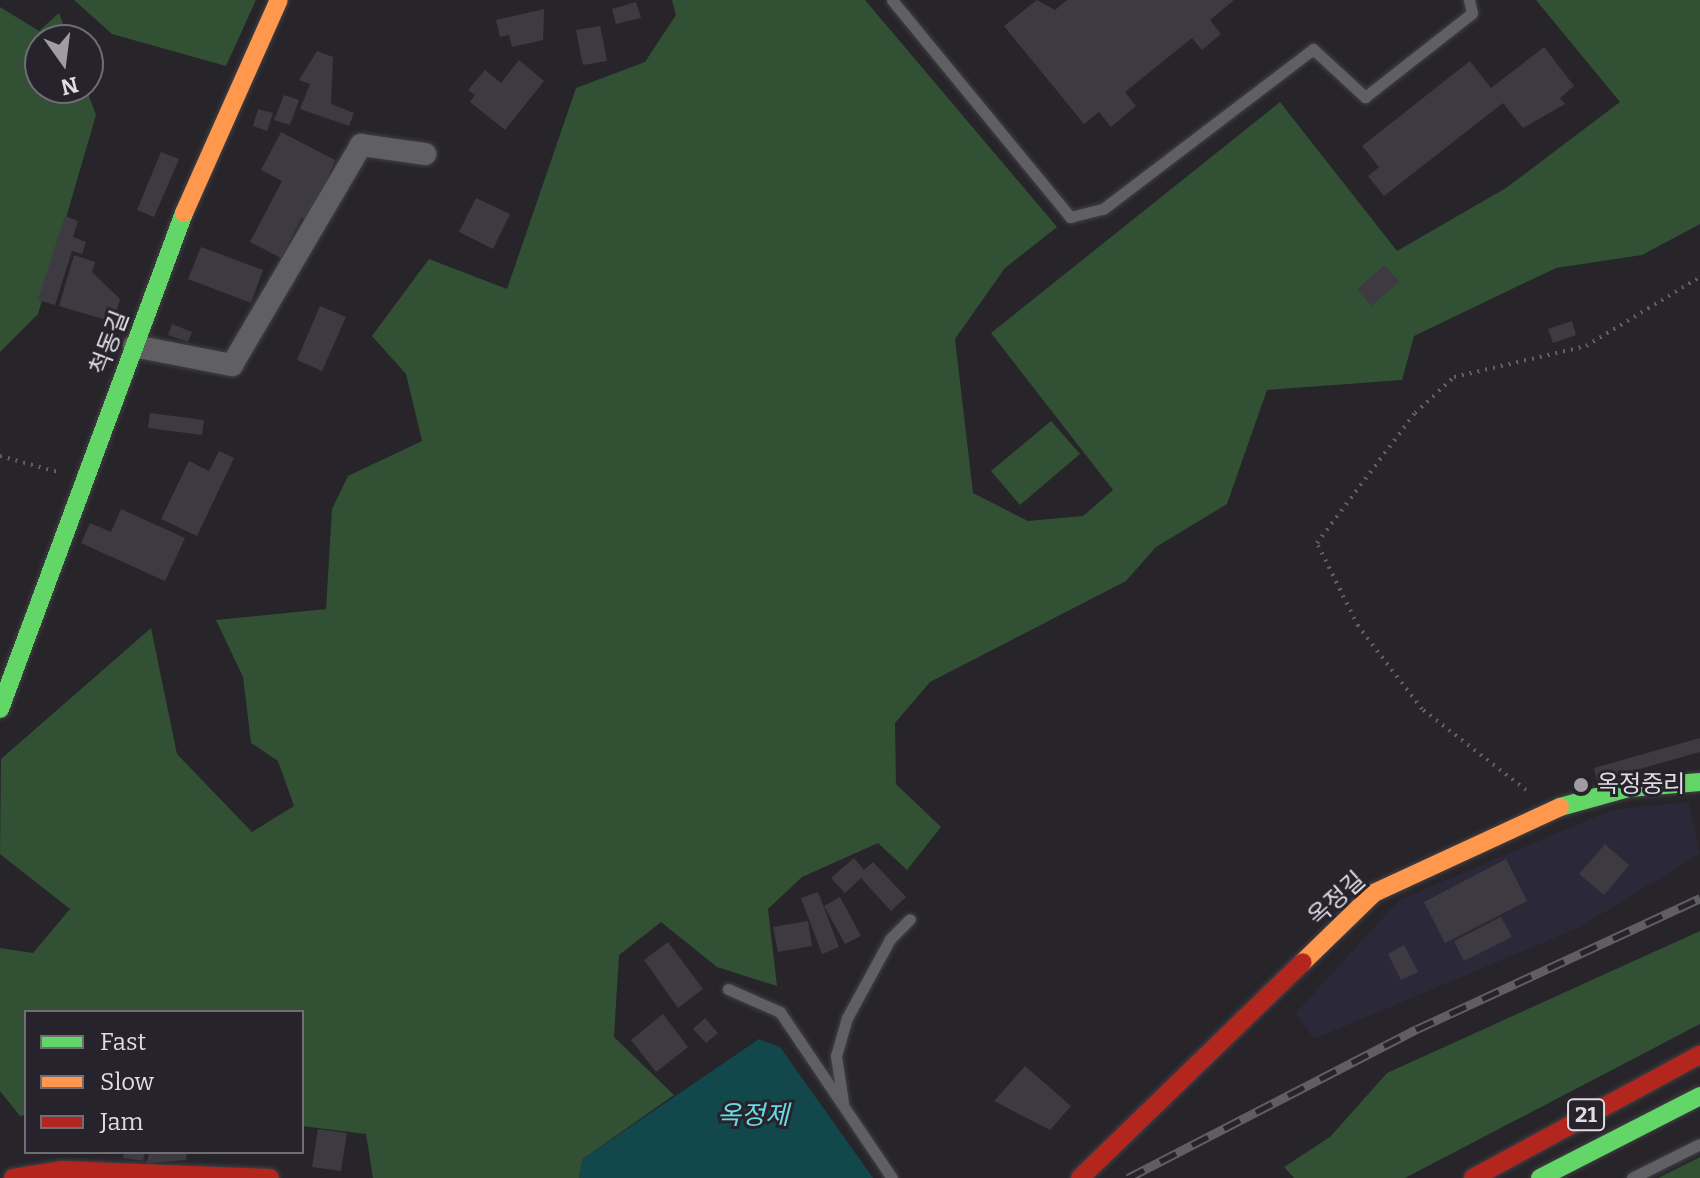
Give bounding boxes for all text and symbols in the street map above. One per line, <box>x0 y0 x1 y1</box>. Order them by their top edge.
north arrow <box>24 24 104 104</box>
text: N <box>58 71 81 101</box>
street label: 척동길 <box>85 307 135 379</box>
place label: 옥정중리 <box>1597 771 1685 799</box>
marker: 옥정중리 <box>1572 776 1590 794</box>
street label: 옥정길 <box>1303 866 1371 932</box>
legend <box>24 1010 304 1154</box>
text: Fast <box>100 1028 146 1056</box>
text: Slow <box>100 1068 154 1096</box>
road number: 21 <box>1566 1097 1606 1133</box>
water label: 옥정제 <box>717 1100 789 1132</box>
text: Jam <box>100 1108 143 1136</box>

